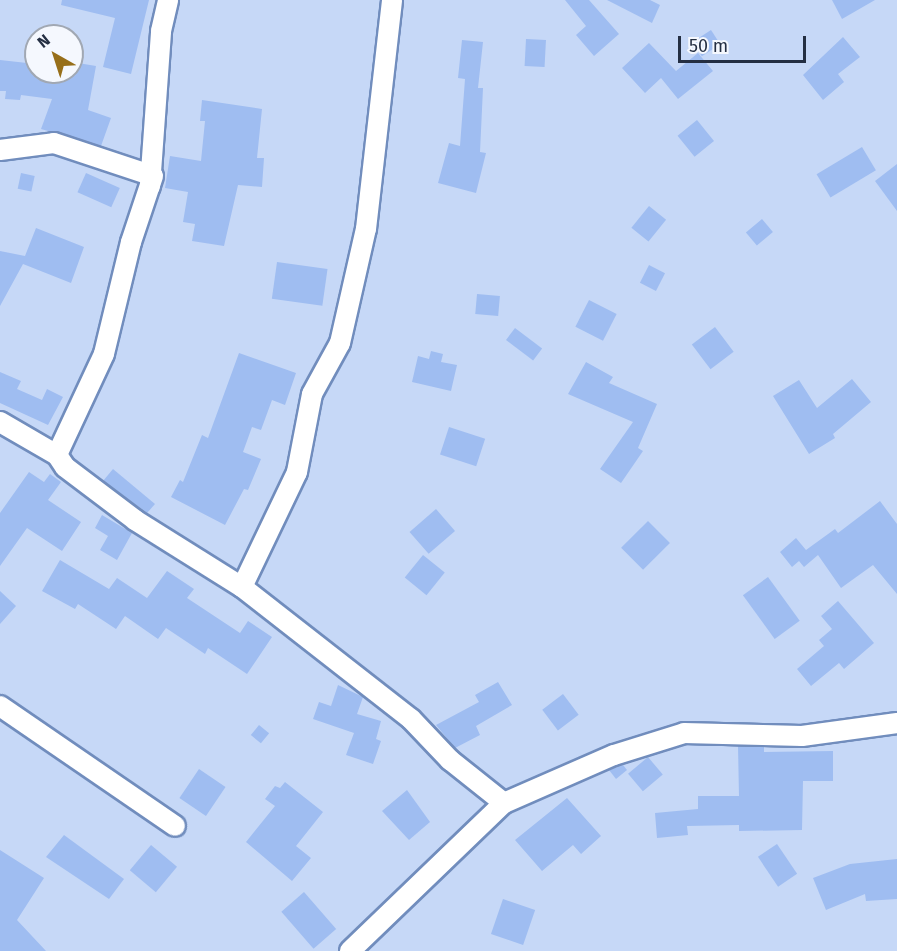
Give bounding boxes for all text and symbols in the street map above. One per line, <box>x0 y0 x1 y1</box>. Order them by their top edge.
north arrow <box>24 24 84 84</box>
scale bar <box>681 24 808 62</box>
text: N <box>34 30 54 52</box>
text: 50 m <box>689 35 728 57</box>

